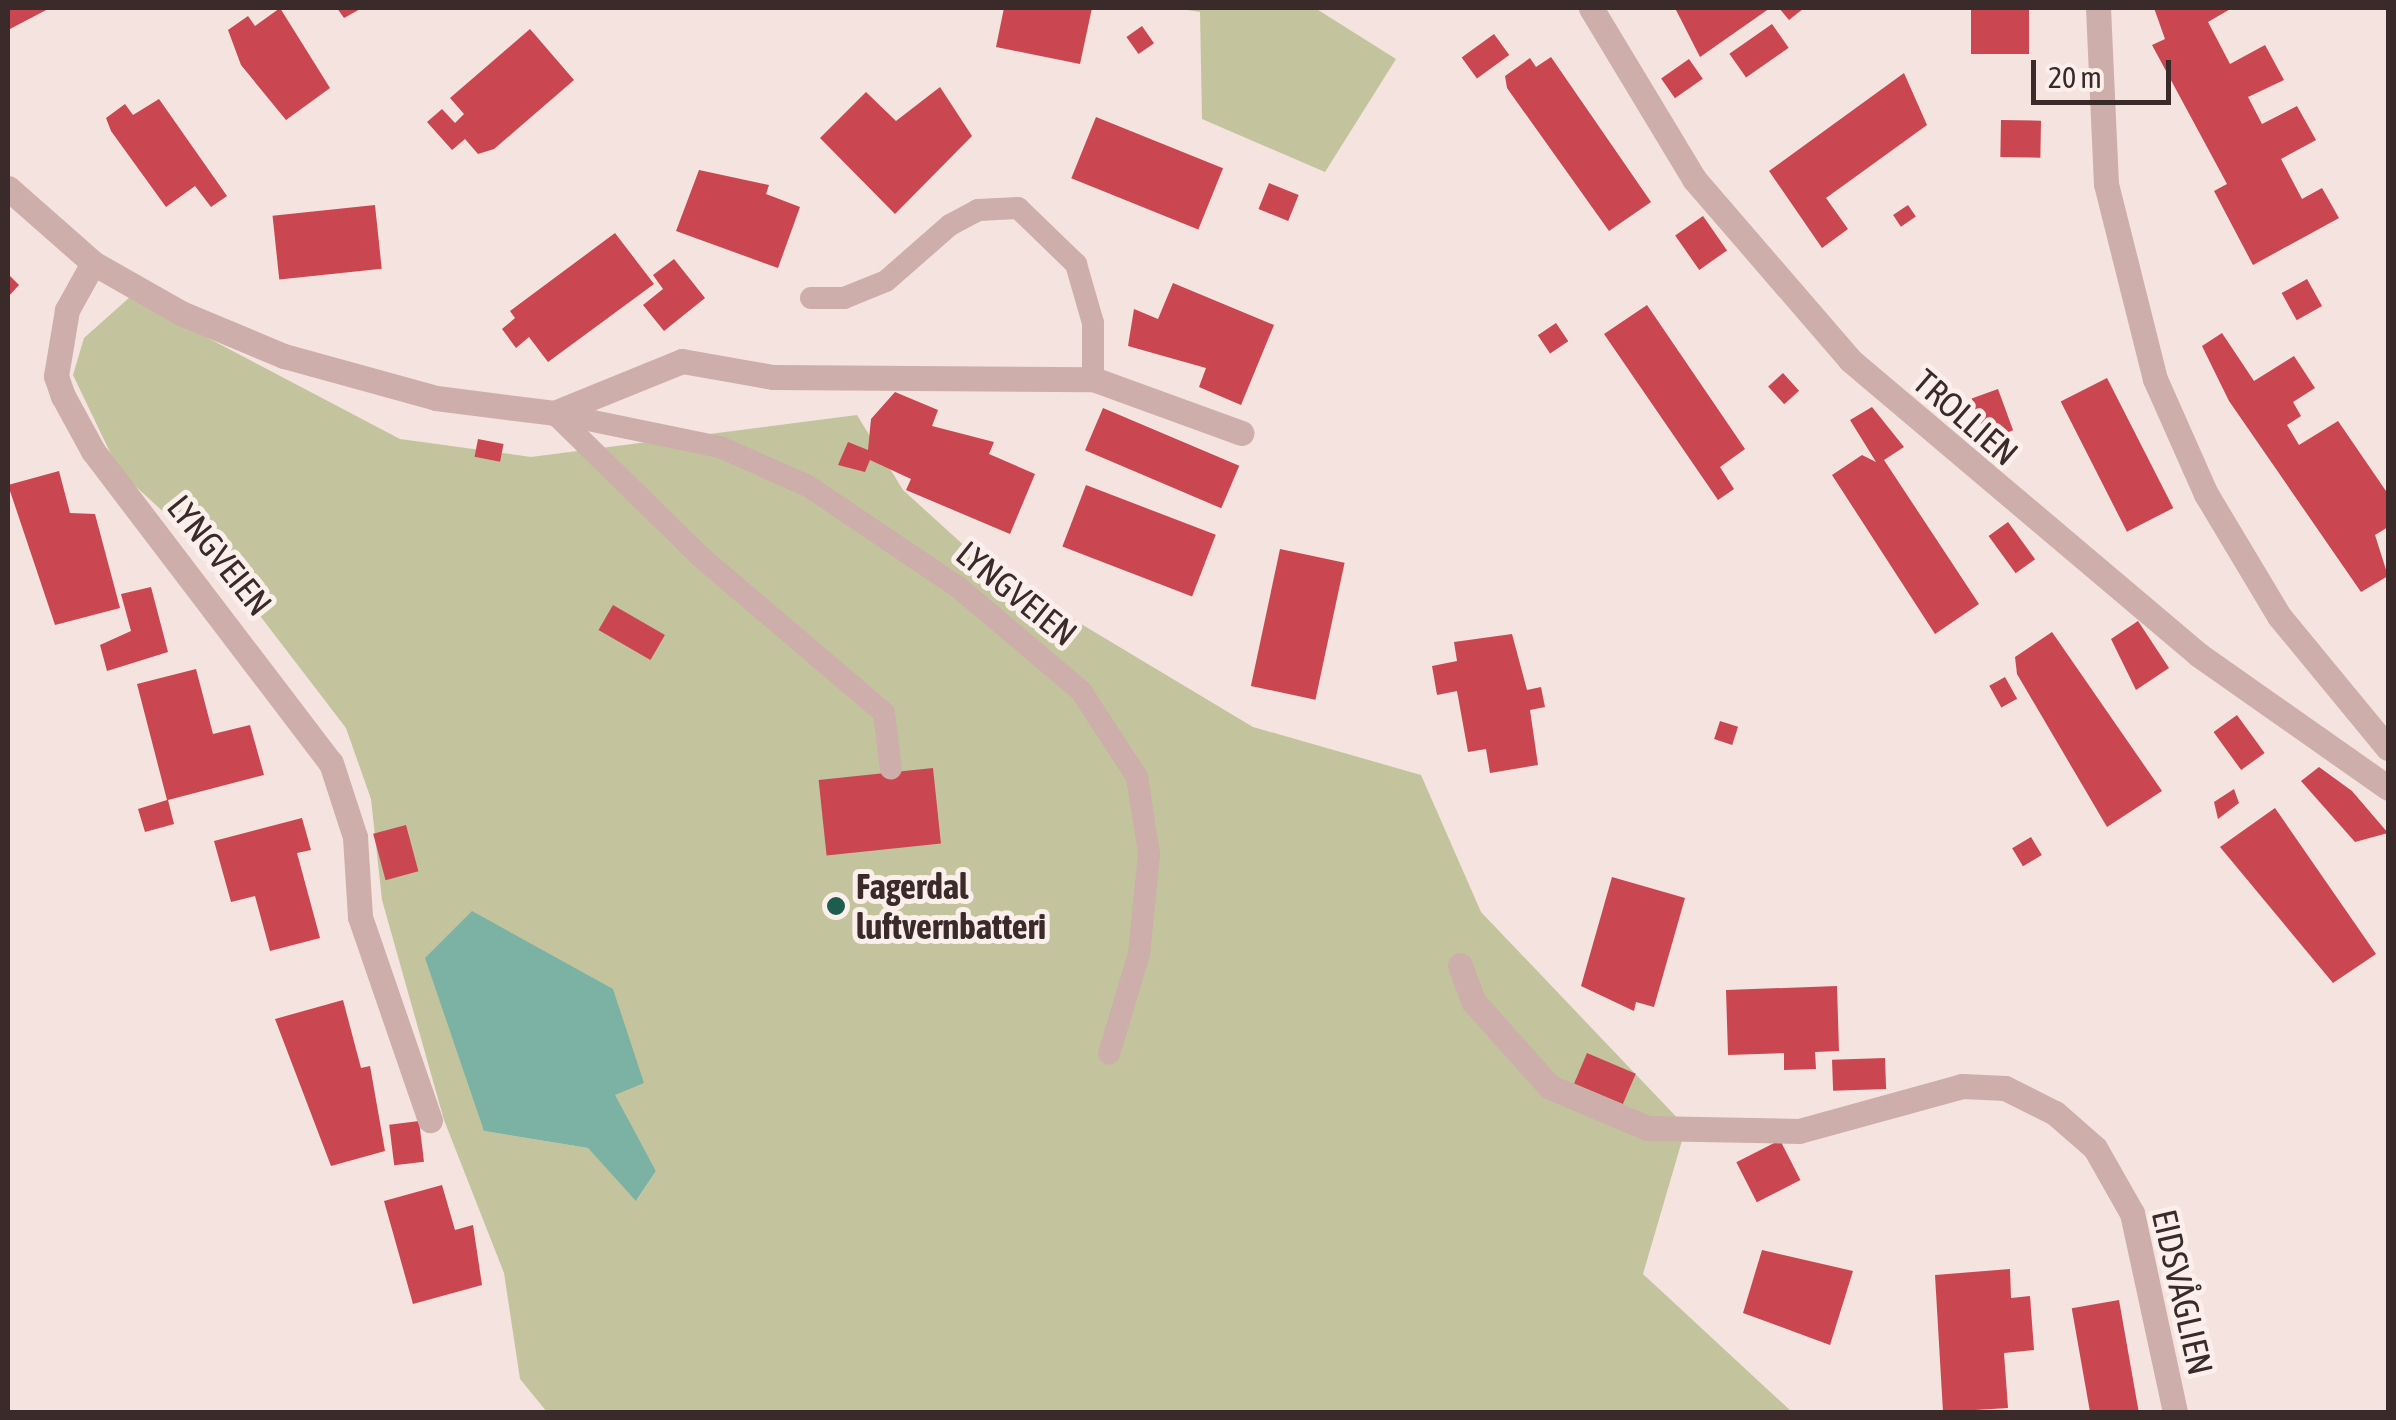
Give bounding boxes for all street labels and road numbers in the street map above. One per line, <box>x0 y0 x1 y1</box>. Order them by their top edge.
street label: TROLLIEN <box>1905 360 2027 474</box>
street label: LYNGVEIEN <box>159 486 281 624</box>
street label: LYNGVEIEN <box>948 532 1086 654</box>
street label: EIDSVÅGLIEN <box>2144 1205 2222 1379</box>

